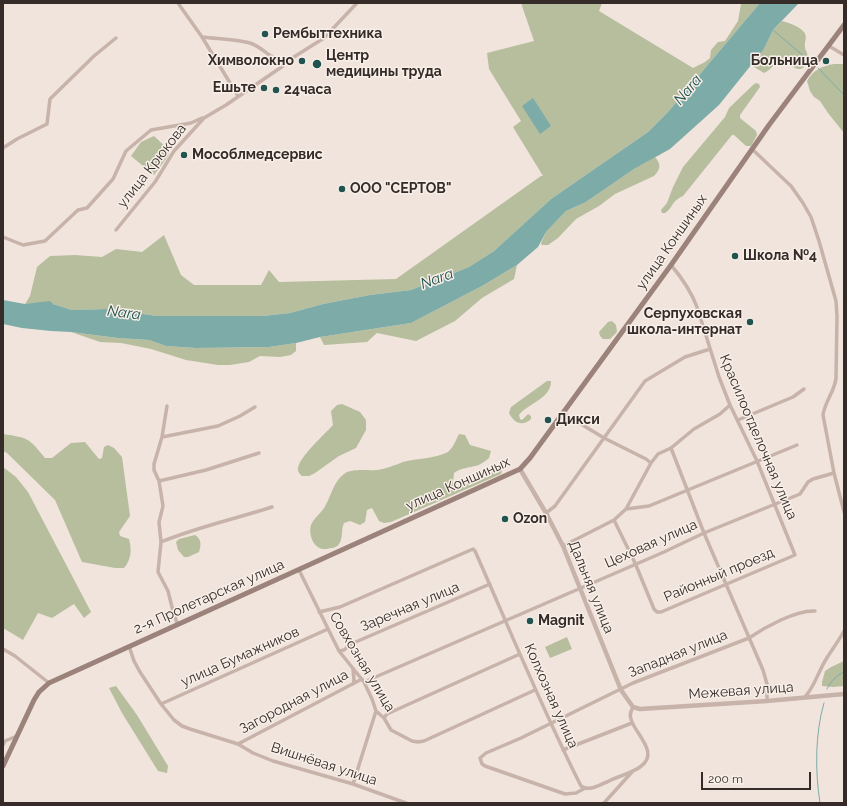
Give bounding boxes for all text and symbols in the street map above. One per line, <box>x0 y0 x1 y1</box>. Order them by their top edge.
place label: Рембыттехника <box>273 26 382 42</box>
marker: Рембыттехника <box>260 29 270 39</box>
place label: Центр медицины труда <box>326 48 442 80</box>
place label: Химволокно <box>208 53 294 69</box>
place label: Больница <box>751 53 818 69</box>
marker: Химволокно <box>297 56 307 66</box>
marker: Больница <box>821 56 831 66</box>
marker: Центр медицины труда <box>311 58 323 70</box>
water label: Nara <box>670 71 706 109</box>
place label: Ешьте <box>213 80 256 96</box>
place label: 24часа <box>284 82 332 98</box>
marker: Ешьте <box>259 83 269 93</box>
marker: 24часа <box>271 85 281 95</box>
street label: улица Крюкова <box>114 121 190 211</box>
place label: Мособлмедсервис <box>192 147 323 163</box>
marker: Мособлмедсервис <box>179 150 189 160</box>
place label: ООО "СЕРТОВ" <box>350 181 451 197</box>
marker: ООО "СЕРТОВ" <box>337 184 347 194</box>
street label: улица Коншиных <box>633 191 711 293</box>
place label: Школа №4 <box>743 248 817 264</box>
marker: Школа №4 <box>730 251 740 261</box>
water label: Nara <box>418 265 456 293</box>
water label: Nara <box>106 302 142 324</box>
place label: Серпуховская школа-интернат <box>627 306 742 338</box>
marker: Серпуховская школа-интернат <box>745 317 755 327</box>
street label: Красилоотделочная улица <box>716 352 800 522</box>
place label: Дикси <box>556 412 600 428</box>
marker: Дикси <box>543 415 553 425</box>
street label: улица Коншиных <box>403 453 513 515</box>
place label: Ozon <box>513 511 547 527</box>
marker: Ozon <box>500 514 510 524</box>
street label: Цеховая улица <box>602 516 700 572</box>
street label: Дальняя улица <box>565 538 617 636</box>
street label: Районный проезд <box>661 544 777 606</box>
street label: 2-я Пролетарская улица <box>131 556 287 638</box>
street label: Заречная улица <box>358 579 462 635</box>
street label: Совхозная улица <box>326 609 398 715</box>
place label: Magnit <box>538 613 584 629</box>
marker: Magnit <box>525 616 535 626</box>
street label: улица Бумажников <box>178 623 302 691</box>
street label: Западная улица <box>626 627 730 681</box>
street label: Колхозная улица <box>520 641 582 751</box>
street label: Загородная улица <box>237 666 351 738</box>
street label: Межевая улица <box>688 679 794 703</box>
street label: Вишнёвая улица <box>269 739 379 789</box>
scale bar <box>703 764 813 790</box>
text: 200 m <box>708 772 743 786</box>

